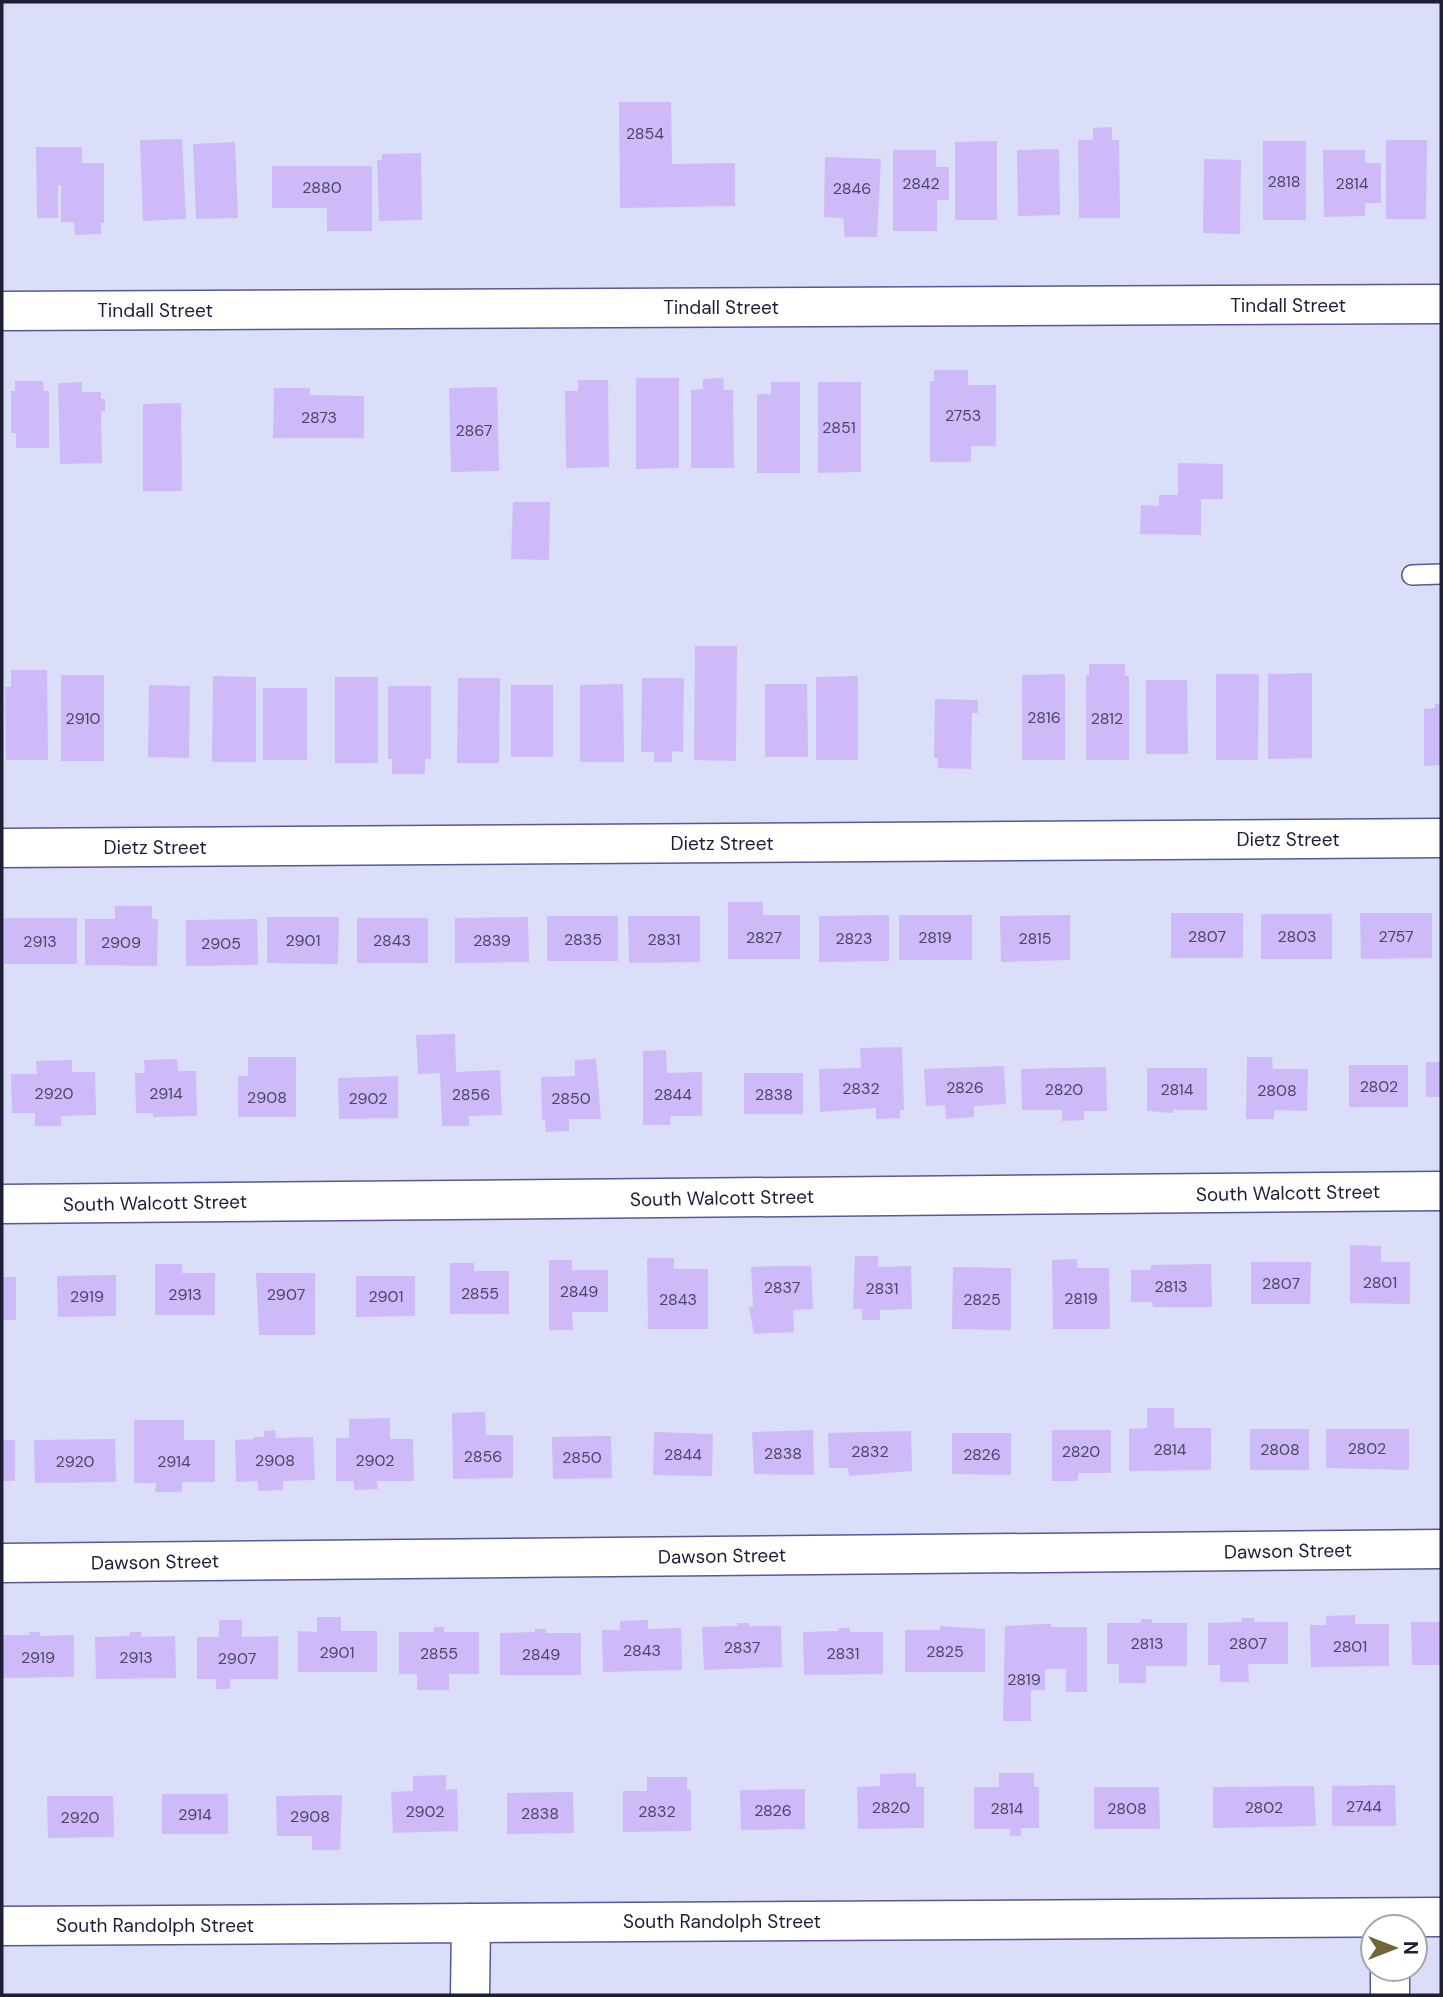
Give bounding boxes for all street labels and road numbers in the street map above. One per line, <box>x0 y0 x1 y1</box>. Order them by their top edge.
street label: Tindall Street <box>1230 293 1346 318</box>
street label: Tindall Street <box>663 295 779 320</box>
street label: Tindall Street <box>97 298 213 323</box>
street label: Dietz Street <box>1236 827 1340 852</box>
street label: Dietz Street <box>670 831 774 856</box>
street label: Dietz Street <box>103 835 207 860</box>
street label: South Walcott Street <box>1196 1179 1380 1207</box>
street label: South Walcott Street <box>630 1184 814 1212</box>
street label: South Walcott Street <box>63 1189 247 1217</box>
street label: Dawson Street <box>1224 1537 1352 1565</box>
street label: Dawson Street <box>658 1542 786 1570</box>
street label: Dawson Street <box>91 1548 219 1576</box>
street label: South Randolph Street <box>623 1909 821 1934</box>
street label: South Randolph Street <box>56 1913 254 1938</box>

